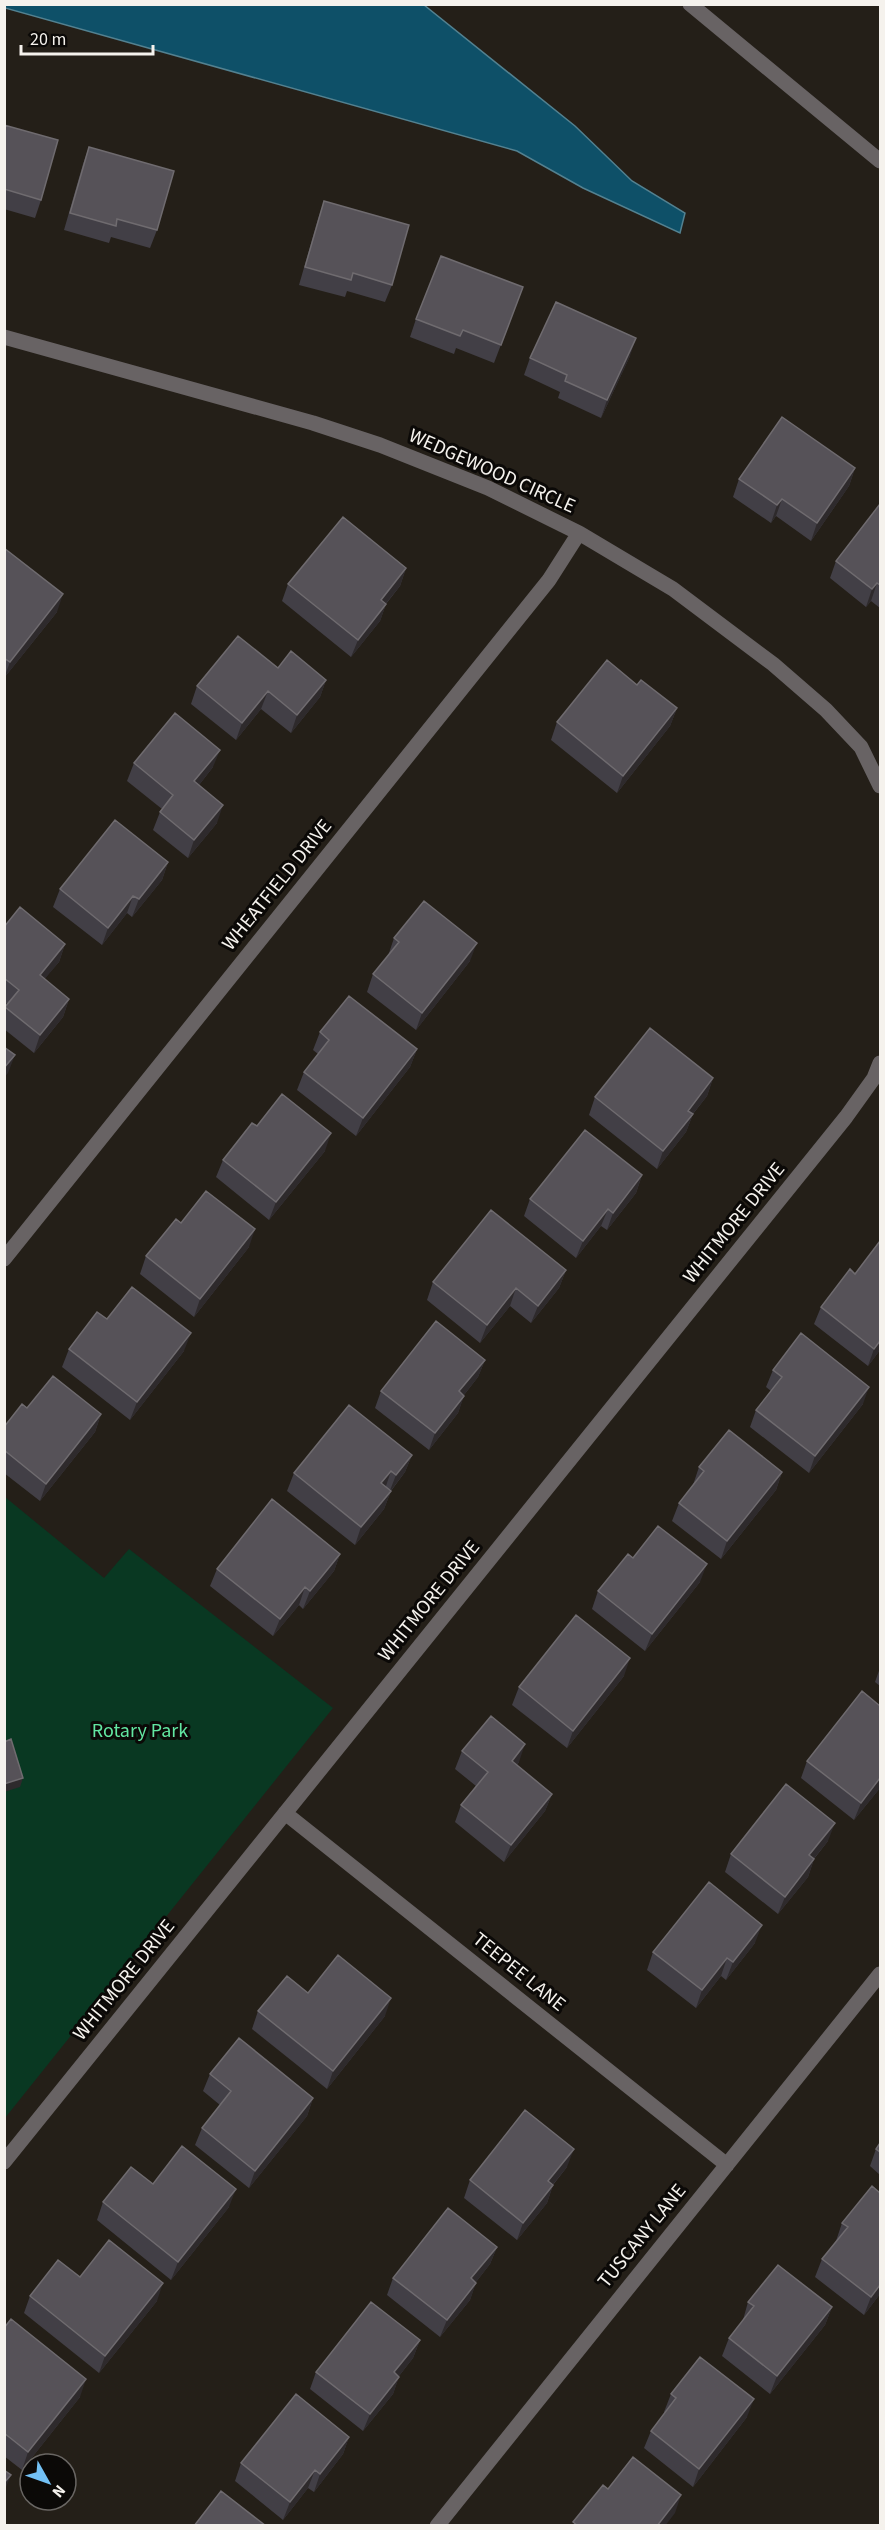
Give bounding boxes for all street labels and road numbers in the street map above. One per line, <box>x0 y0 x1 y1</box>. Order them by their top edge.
street label: WEDGEWOOD CIRCLE <box>404 422 580 520</box>
street label: WHEATFIELD DRIVE <box>215 814 339 956</box>
street label: WHITMORE DRIVE <box>676 1157 792 1289</box>
street label: WHITMORE DRIVE <box>371 1535 487 1667</box>
street label: WHITMORE DRIVE <box>66 1914 182 2046</box>
street label: TEEPEE LANE <box>467 1926 571 2018</box>
street label: TUSCANY LANE <box>591 2178 693 2294</box>

